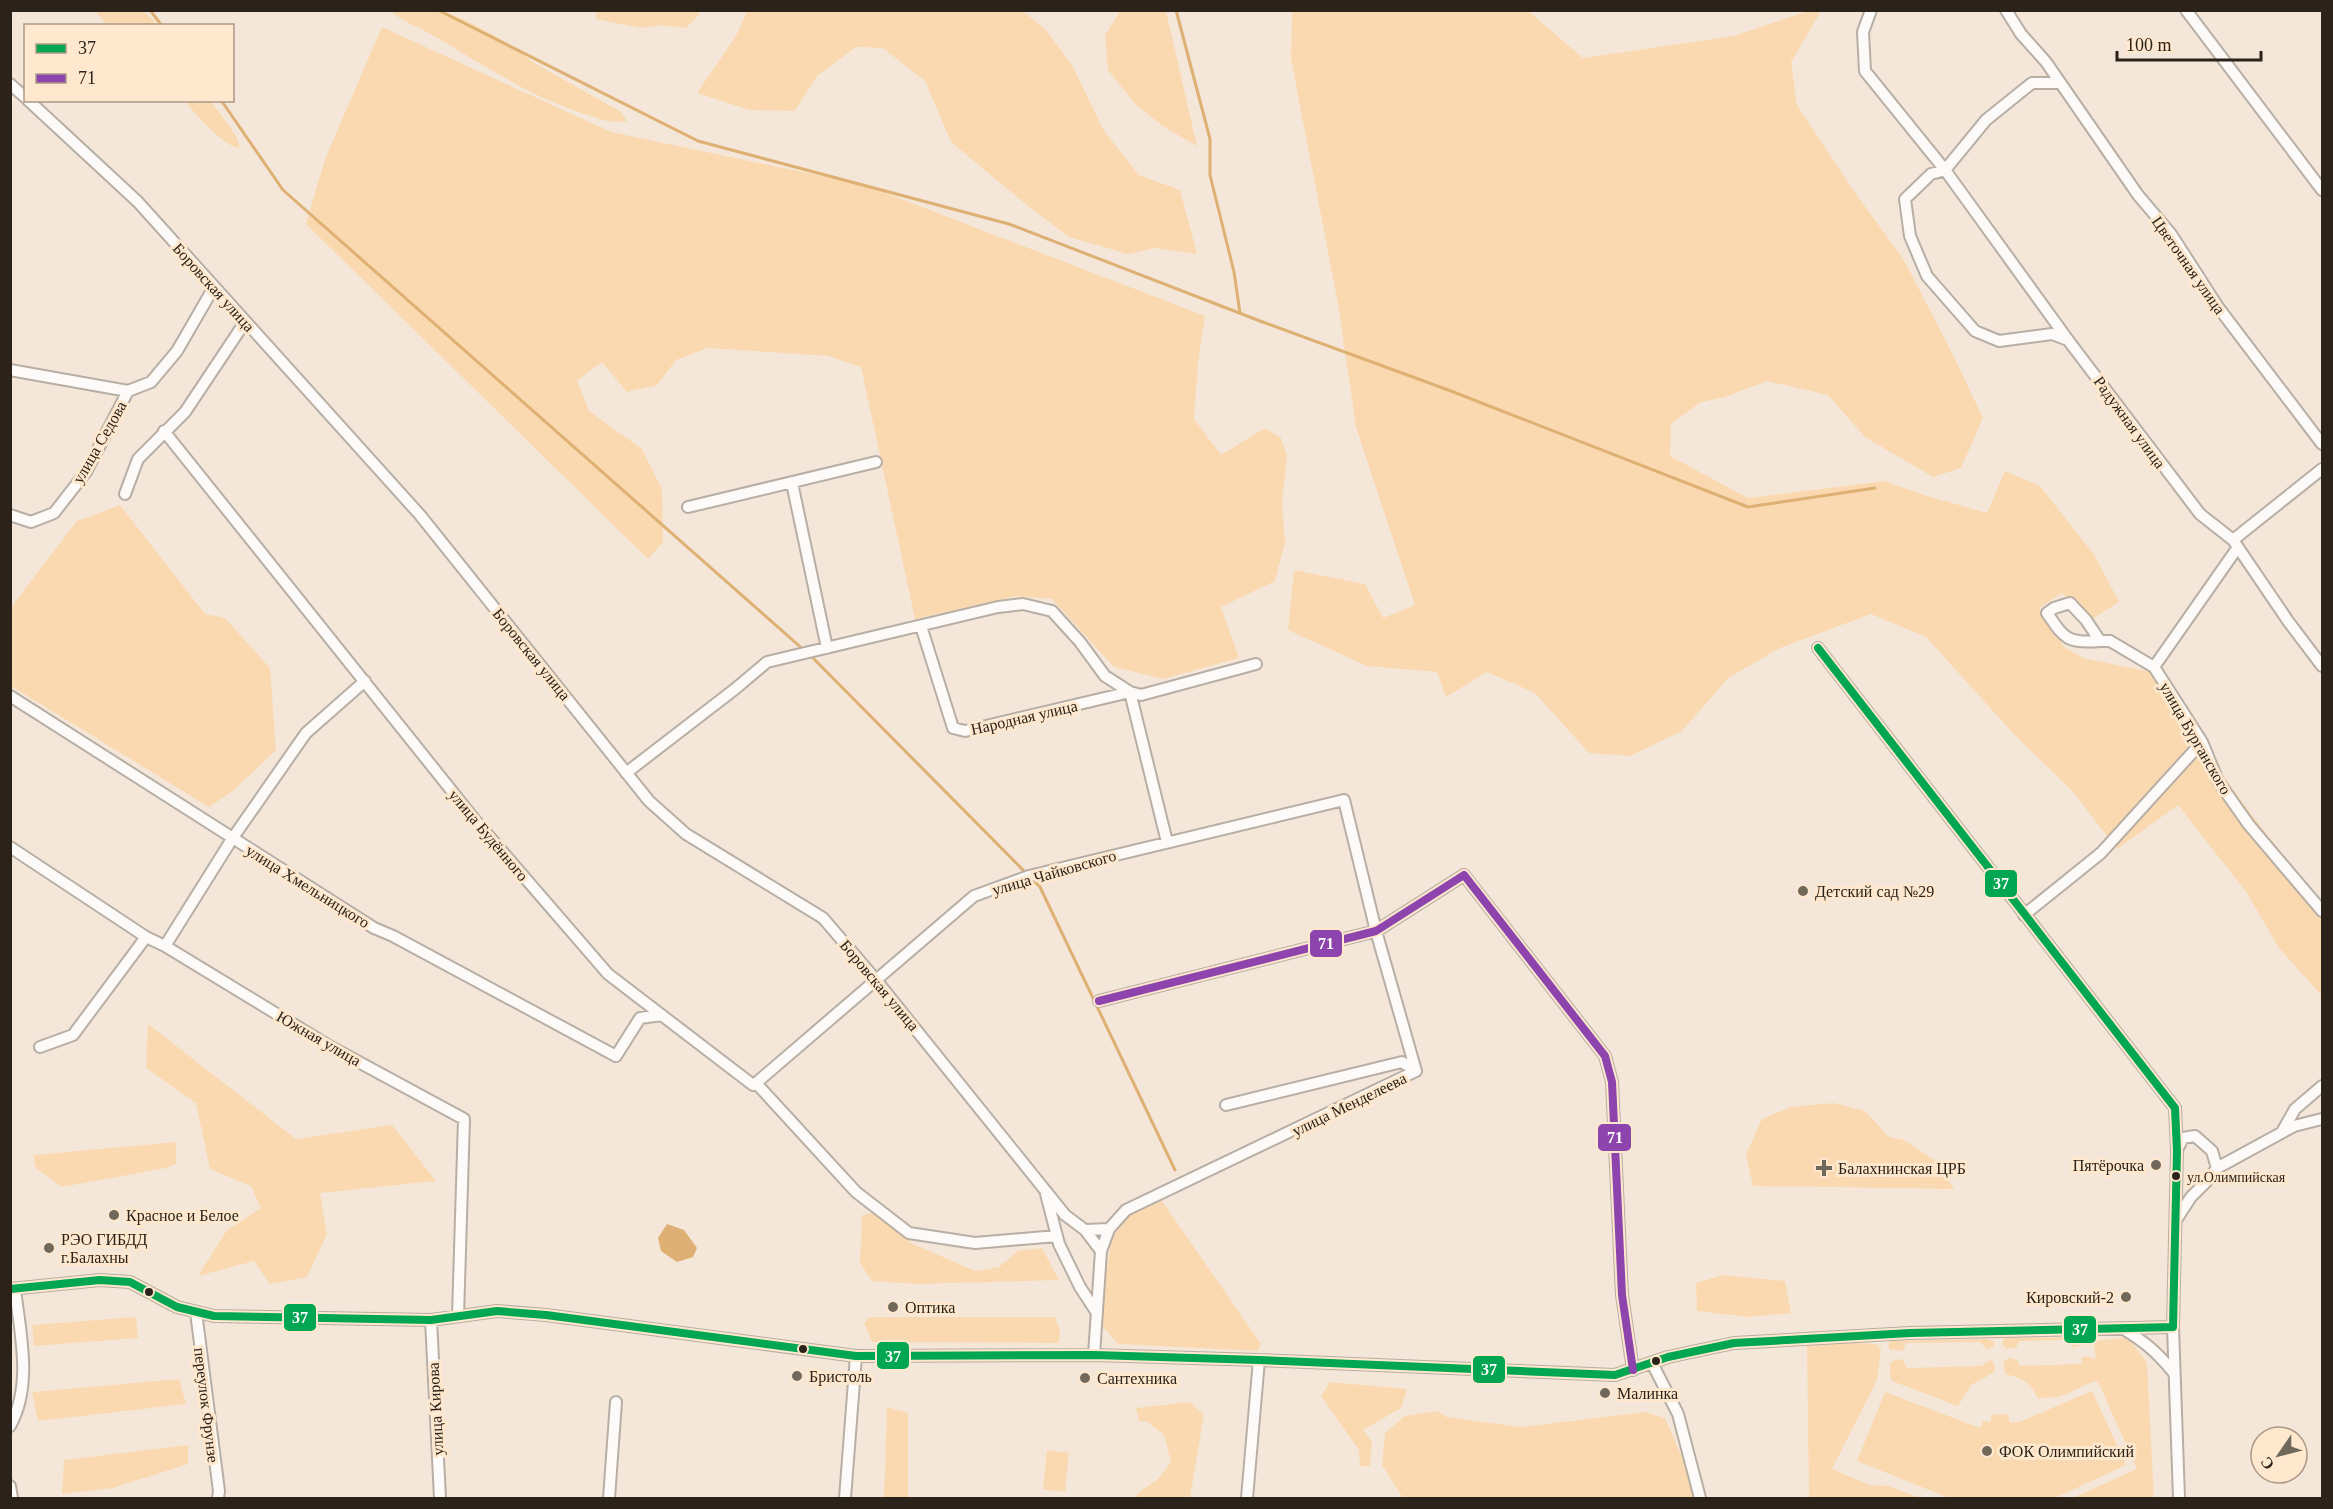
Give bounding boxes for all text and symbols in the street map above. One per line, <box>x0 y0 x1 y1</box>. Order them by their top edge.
legend <box>24 24 234 102</box>
scale bar <box>2117 24 2261 62</box>
text: 100 m <box>2126 35 2172 55</box>
text: 37 <box>78 38 96 58</box>
text: 71 <box>78 68 96 88</box>
street label: Цветочная улица <box>2148 213 2229 318</box>
street label: Боровская улица <box>169 240 258 336</box>
street label: Радужная улица <box>2090 373 2169 472</box>
street label: улица Седова <box>69 398 131 487</box>
street label: Боровская улица <box>489 605 574 704</box>
street label: улица Бурганского <box>2156 679 2235 798</box>
street label: Народная улица <box>969 697 1079 739</box>
street label: улица Будённого <box>445 786 532 885</box>
street label: улица Хмельницкого <box>242 841 373 932</box>
street label: улица Чайковского <box>990 847 1118 899</box>
line badge: 37 <box>1984 869 2018 898</box>
text: 37 <box>1993 875 2009 892</box>
place label: Детский сад №29 <box>1815 883 1934 901</box>
marker: Детский сад №29 <box>1796 884 1810 898</box>
line badge: 71 <box>1309 929 1343 958</box>
text: 71 <box>1318 935 1334 952</box>
street label: Боровская улица <box>836 936 923 1035</box>
street label: Южная улица <box>273 1008 364 1070</box>
street label: улица Менделеева <box>1289 1069 1410 1140</box>
line badge: 71 <box>1597 1123 1632 1152</box>
text: 71 <box>1607 1129 1623 1146</box>
place label: Пятёрочка <box>2073 1157 2144 1175</box>
marker: Пятёрочка <box>2149 1158 2163 1172</box>
marker: Балахнинская ЦРБ <box>1815 1159 1833 1177</box>
place label: Балахнинская ЦРБ <box>1838 1160 1966 1178</box>
marker: ул.Олимпийская <box>2170 1170 2182 1182</box>
place label: ул.Олимпийская <box>2187 1170 2286 1185</box>
place label: Красное и Белое <box>126 1207 239 1225</box>
marker: Красное и Белое <box>107 1208 121 1222</box>
place label: РЭО ГИБДД г.Балахны <box>61 1231 148 1266</box>
marker: РЭО ГИБДД г.Балахны <box>42 1241 56 1255</box>
unlabelled marker <box>143 1286 155 1298</box>
place label: Кировский-2 <box>2026 1289 2114 1307</box>
marker: Кировский-2 <box>2119 1290 2133 1304</box>
place label: Оптика <box>905 1299 955 1316</box>
marker: Оптика <box>886 1300 900 1314</box>
line badge: 37 <box>283 1303 317 1332</box>
text: 37 <box>292 1309 308 1326</box>
line badge: 37 <box>2063 1315 2097 1344</box>
text: 37 <box>2072 1321 2088 1338</box>
line badge: 37 <box>876 1341 910 1370</box>
unlabelled marker <box>797 1343 809 1355</box>
street label: переулок Фрунзе <box>190 1347 222 1464</box>
text: 37 <box>885 1348 901 1365</box>
line badge: 37 <box>1472 1355 1506 1384</box>
unlabelled marker <box>1650 1355 1662 1367</box>
text: 37 <box>1481 1361 1497 1378</box>
street label: улица Кирова <box>425 1362 447 1456</box>
place label: Бристоль <box>809 1368 872 1386</box>
marker: Бристоль <box>790 1369 804 1383</box>
place label: Сантехника <box>1097 1370 1177 1387</box>
marker: Сантехника <box>1078 1371 1092 1385</box>
place label: Малинка <box>1617 1385 1678 1402</box>
marker: Малинка <box>1598 1386 1612 1400</box>
north arrow <box>2249 1425 2309 1485</box>
place label: ФОК Олимпийский <box>1999 1443 2134 1460</box>
marker: ФОК Олимпийский <box>1980 1444 1994 1458</box>
text: С <box>2257 1454 2277 1473</box>

